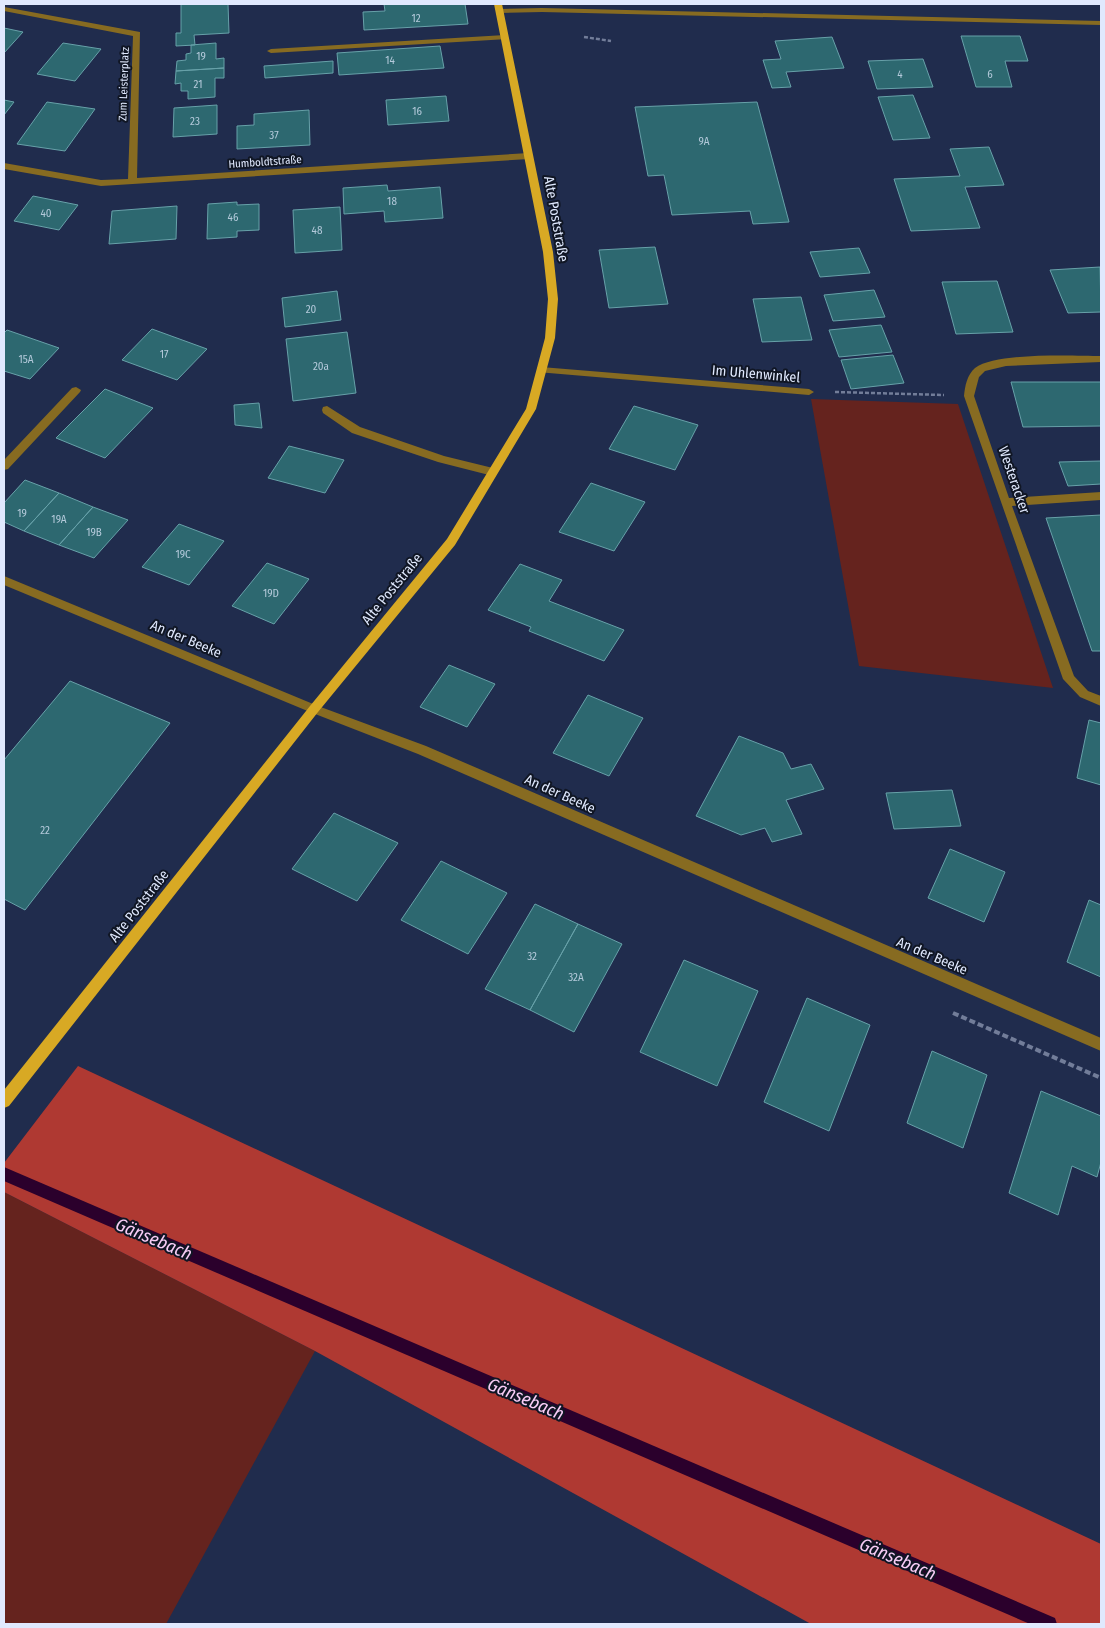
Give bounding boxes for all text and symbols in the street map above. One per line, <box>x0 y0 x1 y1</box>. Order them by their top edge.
house number: 12 <box>411 12 421 25</box>
street label: Zum Leisterplatz <box>116 46 132 121</box>
house number: 19 <box>196 50 206 63</box>
house number: 14 <box>385 54 395 67</box>
house number: 4 <box>897 68 903 81</box>
house number: 6 <box>987 68 993 81</box>
house number: 21 <box>194 78 202 91</box>
house number: 16 <box>412 105 422 118</box>
house number: 23 <box>190 115 200 128</box>
house number: 37 <box>269 129 279 142</box>
house number: 9A <box>698 135 710 148</box>
street label: Humboldtstraße <box>228 153 302 171</box>
street label: Alte Poststraße <box>540 175 572 263</box>
house number: 18 <box>387 195 397 208</box>
house number: 40 <box>40 207 52 220</box>
house number: 46 <box>228 211 239 224</box>
house number: 48 <box>312 224 323 237</box>
house number: 20 <box>306 303 317 316</box>
house number: 17 <box>160 348 169 361</box>
house number: 15A <box>18 353 34 366</box>
house number: 20a <box>313 360 329 373</box>
street label: Im Uhlenwinkel <box>711 362 801 386</box>
street label: Westeracker <box>995 444 1033 516</box>
house number: 19 <box>17 507 27 520</box>
house number: 19A <box>51 513 67 526</box>
house number: 19B <box>86 526 102 539</box>
house number: 19C <box>175 548 191 561</box>
street label: Alte Poststraße <box>358 550 426 628</box>
house number: 19D <box>263 587 279 600</box>
street label: An der Beeke <box>148 616 224 662</box>
street label: An der Beeke <box>522 771 598 817</box>
house number: 22 <box>40 824 50 837</box>
street label: Alte Poststraße <box>106 867 172 945</box>
street label: An der Beeke <box>894 933 970 979</box>
house number: 32 <box>527 950 537 963</box>
house number: 32A <box>568 971 584 984</box>
water label: Gänsebach <box>112 1213 196 1265</box>
water label: Gänsebach <box>484 1373 568 1425</box>
water label: Gänsebach <box>856 1533 940 1585</box>

